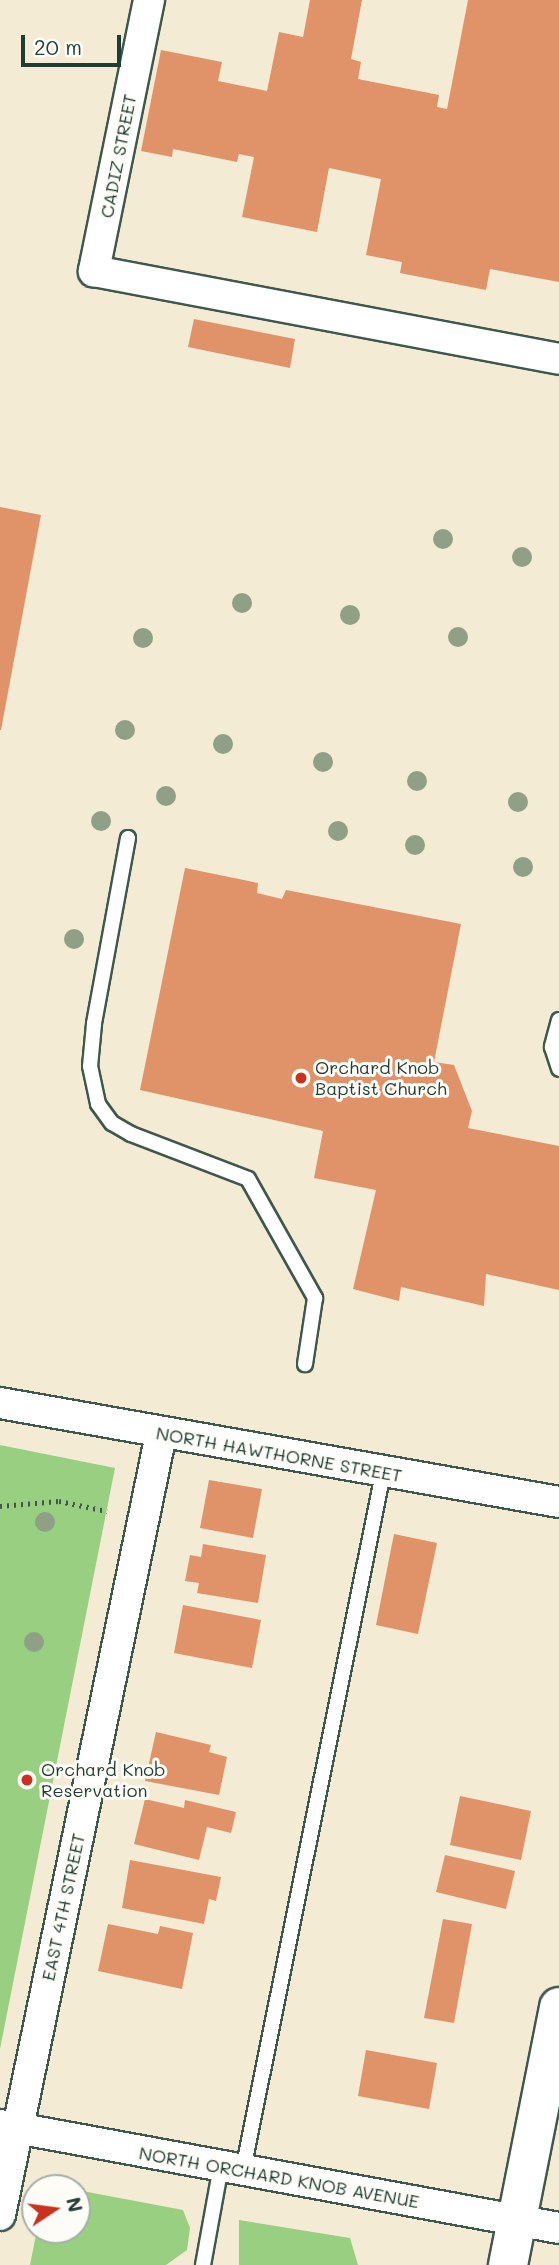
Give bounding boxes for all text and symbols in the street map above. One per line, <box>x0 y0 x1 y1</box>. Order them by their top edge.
scale bar <box>24 21 124 65</box>
text: 20 m <box>34 33 82 60</box>
street label: CADIZ STREET <box>95 92 141 220</box>
place label: Orchard Knob Baptist Church <box>315 1057 447 1100</box>
marker: Orchard Knob Baptist Church <box>293 1070 309 1086</box>
street label: NORTH HAWTHORNE STREET <box>154 1422 404 1486</box>
place label: Orchard Knob Reservation <box>41 1759 165 1802</box>
marker: Orchard Knob Reservation <box>19 1772 35 1788</box>
street label: EAST 4TH STREET <box>37 1831 89 1983</box>
street label: NORTH ORCHARD KNOB AVENUE <box>137 2142 421 2212</box>
north arrow <box>21 2174 91 2244</box>
text: N <box>61 2195 89 2214</box>

